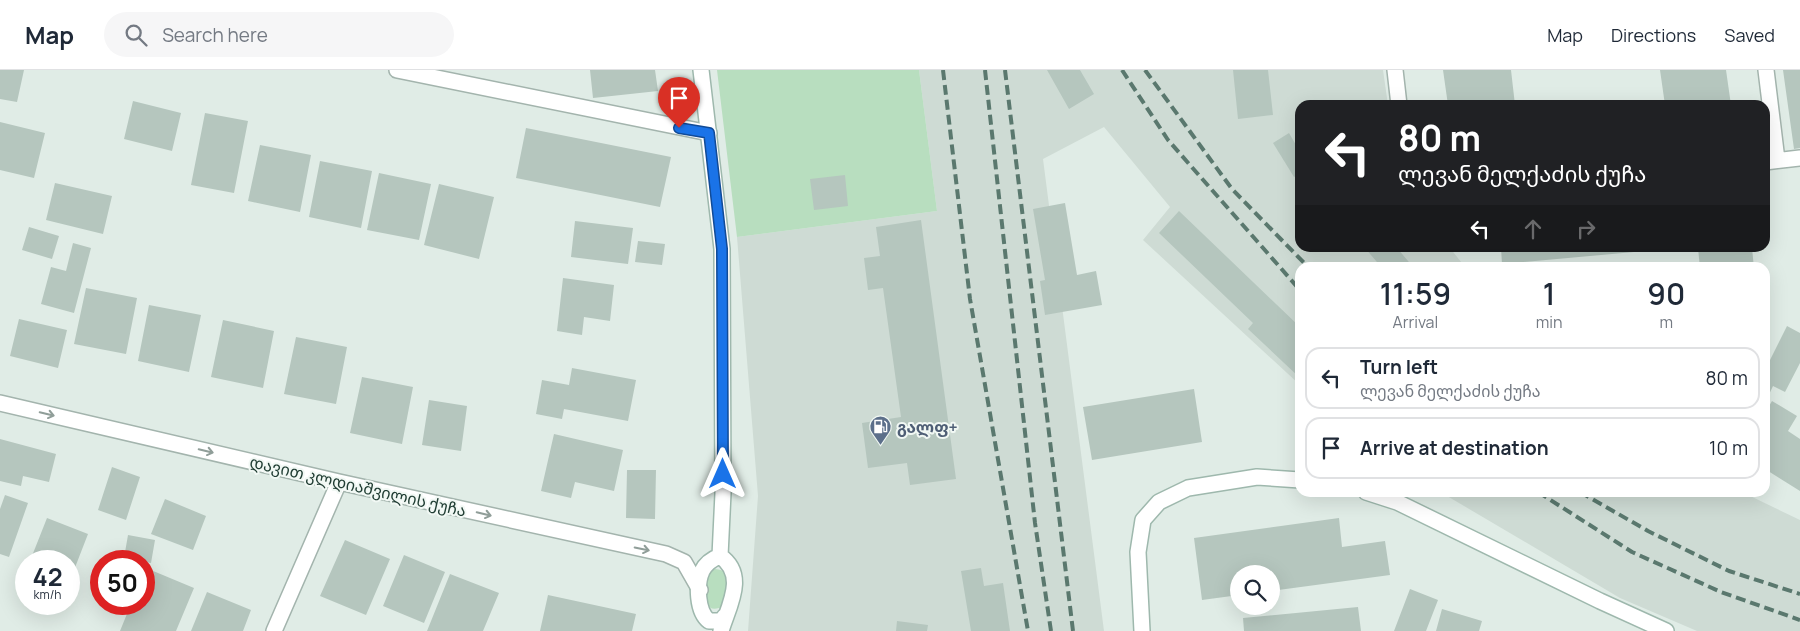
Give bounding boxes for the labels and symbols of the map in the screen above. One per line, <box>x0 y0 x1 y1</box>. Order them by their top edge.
pin <box>658 77 700 128</box>
one-way arrow <box>39 410 55 419</box>
fuel station icon: გალფ+ <box>869 415 893 446</box>
place label: გალფ+ <box>897 416 958 438</box>
one-way arrow <box>197 447 213 456</box>
position arrow <box>696 447 748 499</box>
street label: დავით კლდიაშვილის ქუჩა <box>248 450 468 522</box>
one-way arrow <box>475 510 491 519</box>
one-way arrow <box>634 545 650 555</box>
speed limit sign: 50 <box>90 550 155 615</box>

